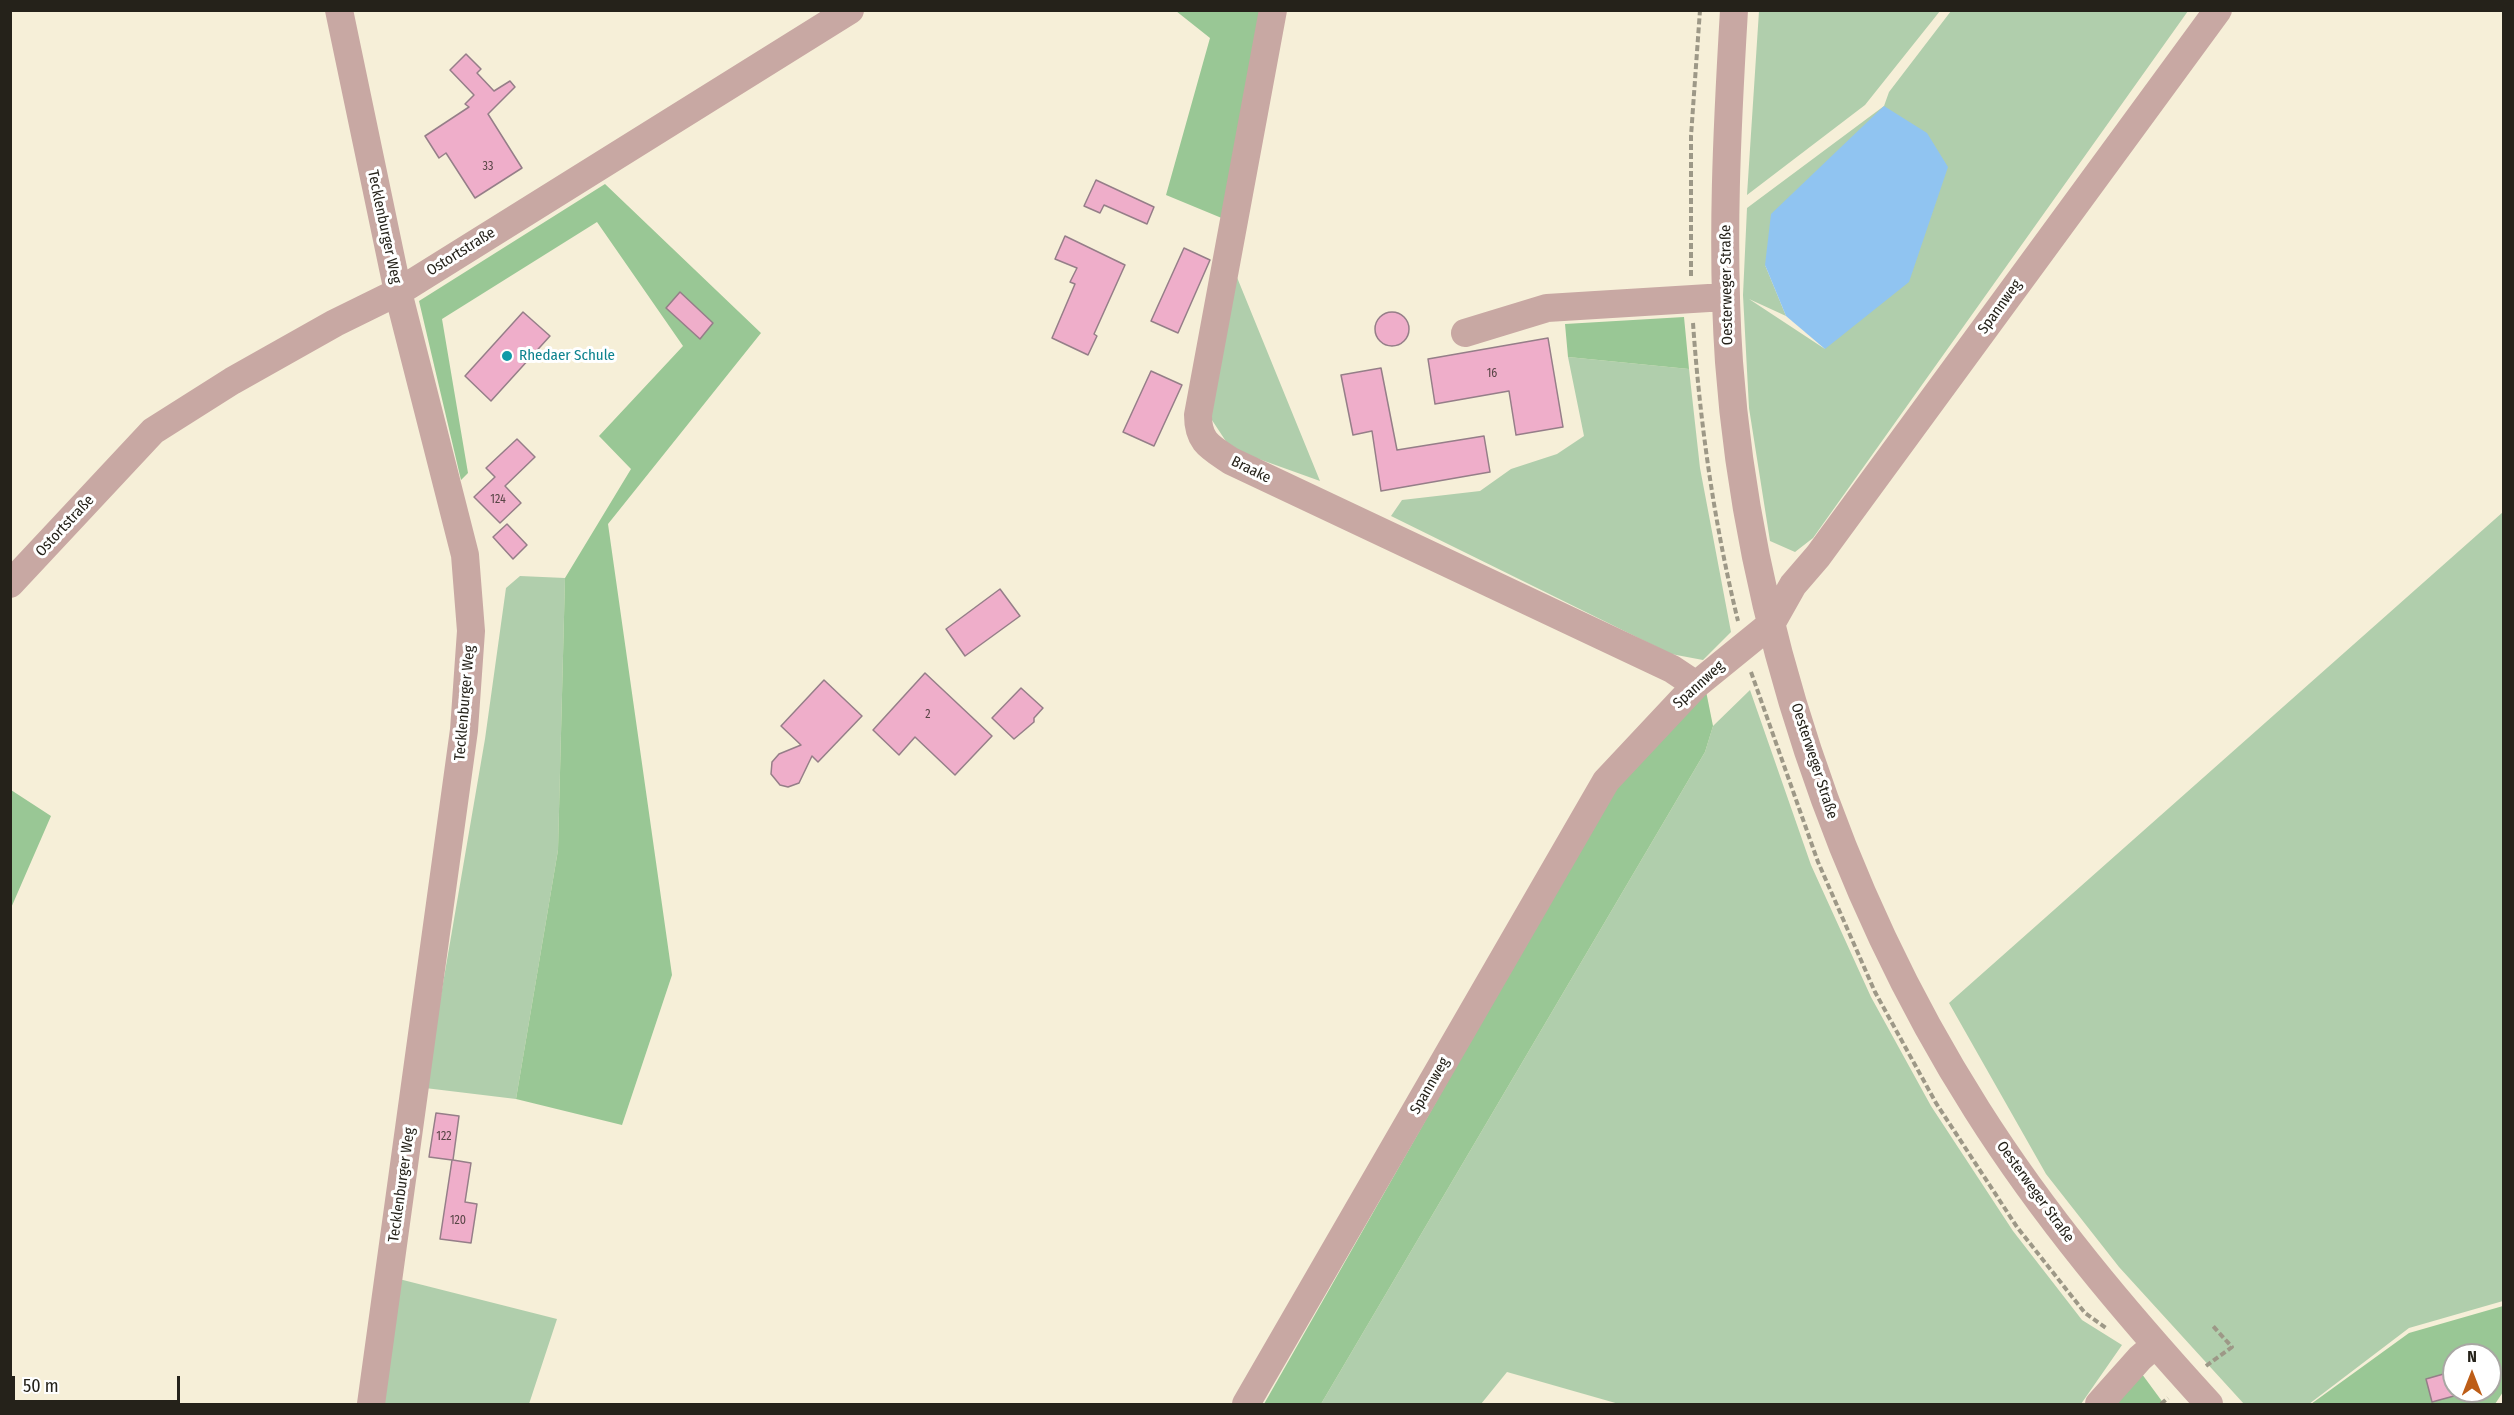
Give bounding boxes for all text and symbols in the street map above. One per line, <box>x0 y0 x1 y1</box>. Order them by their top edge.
house number: 33 <box>483 160 493 174</box>
street label: Tecklenburger Weg <box>363 169 405 285</box>
street label: Ostortstraße <box>423 224 499 280</box>
street label: Oesterweger Straße <box>1717 225 1737 345</box>
street label: Spannweg <box>1974 276 2026 338</box>
place label: Rhedaer Schule <box>519 347 615 365</box>
marker: Rhedaer Schule <box>500 349 514 363</box>
house number: 16 <box>1487 367 1497 381</box>
street label: Braake <box>1228 453 1274 487</box>
street label: Ostortstraße <box>32 492 98 560</box>
house number: 124 <box>490 493 506 507</box>
street label: Tecklenburger Weg <box>451 645 479 761</box>
street label: Spannweg <box>1670 657 1728 713</box>
street label: Oesterweger Straße <box>1787 701 1841 821</box>
house number: 2 <box>925 708 931 722</box>
street label: Spannweg <box>1407 1054 1453 1118</box>
street label: Tecklenburger Weg <box>385 1127 419 1243</box>
house number: 122 <box>436 1130 452 1144</box>
street label: Oesterweger Straße <box>1992 1138 2078 1246</box>
house number: 120 <box>450 1214 466 1228</box>
north arrow <box>2442 1343 2502 1403</box>
text: N <box>2467 1347 2477 1366</box>
scale bar <box>15 1364 183 1402</box>
text: 50 m <box>23 1375 59 1397</box>

